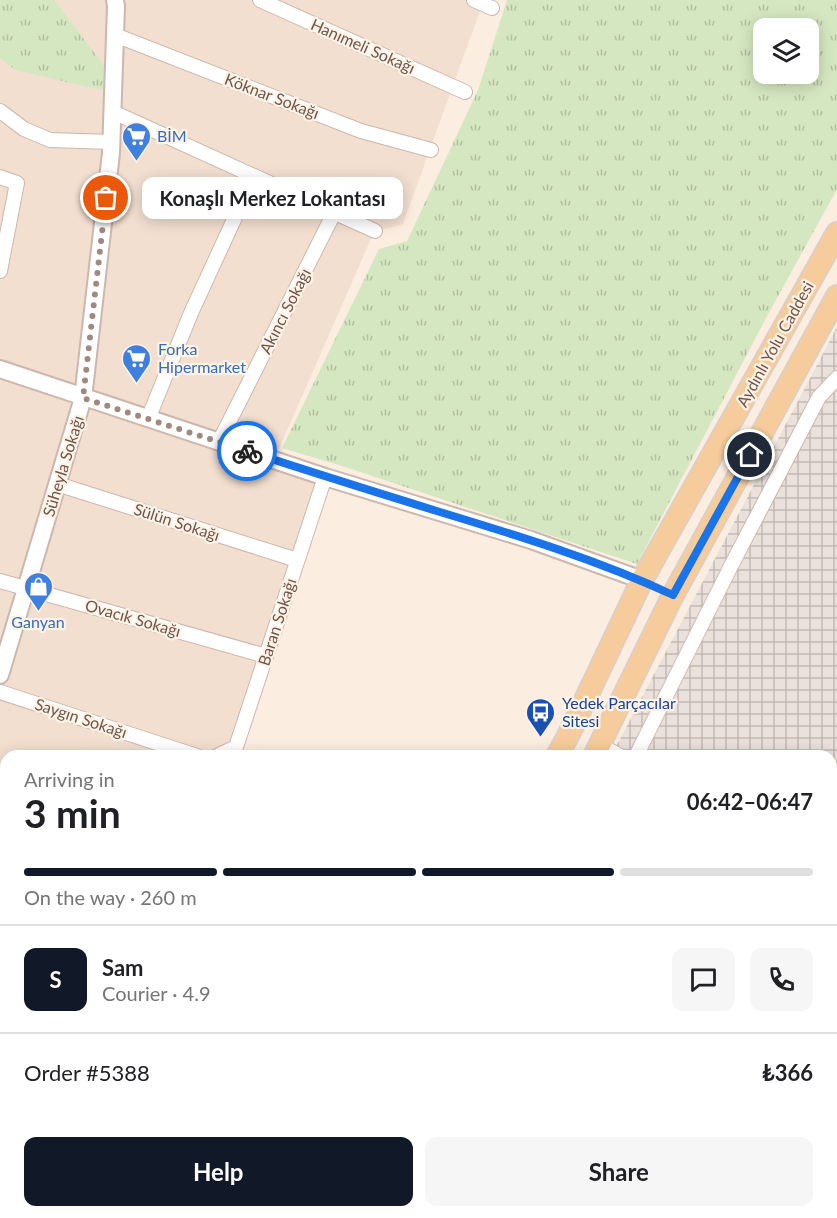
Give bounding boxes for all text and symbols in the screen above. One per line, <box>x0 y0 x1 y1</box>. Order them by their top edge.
street label: Hanımeli Sokağı <box>308 14 418 77</box>
map controls <box>753 18 819 84</box>
button: layers <box>753 18 819 84</box>
street label: Köknar Sokağı <box>222 69 322 122</box>
supermarket icon: BİM <box>120 120 152 162</box>
place label: BİM <box>157 126 187 145</box>
pin <box>80 172 131 223</box>
callout: Konaşlı Merkez Lokantası <box>142 177 403 219</box>
icon: bag <box>89 181 122 214</box>
text: Konaşlı Merkez Lokantası <box>159 186 386 210</box>
street label: Akıncı Sokağı <box>255 265 314 357</box>
street label: Aydınlı Yolu Caddesi <box>732 278 817 410</box>
place label: Forka Hipermarket <box>158 339 246 376</box>
supermarket icon: Forka Hipermarket <box>121 342 153 384</box>
street label: Süheyla Sokağı <box>38 413 87 519</box>
courier <box>217 421 277 481</box>
pin <box>724 429 775 480</box>
icon: bike <box>231 435 264 468</box>
icon: home <box>733 438 766 471</box>
street label: Sülün Sokağı <box>132 499 222 544</box>
shop icon: Ganyan <box>22 570 54 612</box>
street label: Baran Sokağı <box>253 576 300 668</box>
street label: Ovacık Sokağı <box>83 595 183 640</box>
place label: Ganyan <box>11 612 65 631</box>
place label: Yedek Parçacılar Sitesi <box>562 693 676 730</box>
street label: Saygın Sokağı <box>33 694 130 741</box>
bus stop icon: Yedek Parçacılar Sitesi <box>525 696 557 738</box>
text: Arriving in <box>24 767 115 791</box>
text: 06:42–06:47 <box>687 788 813 815</box>
text: 3 min <box>24 790 121 836</box>
text: On the way · 260 m <box>24 885 197 909</box>
button: chat <box>672 948 735 1011</box>
button: phone <box>750 948 813 1011</box>
text: Sam <box>102 954 144 981</box>
text: S <box>49 966 62 993</box>
text: Courier · 4.9 <box>102 981 211 1005</box>
text: Order #5388 <box>24 1059 150 1086</box>
text: ₺366 <box>762 1059 813 1086</box>
button: Help <box>24 1137 413 1206</box>
button: Share <box>425 1137 813 1206</box>

